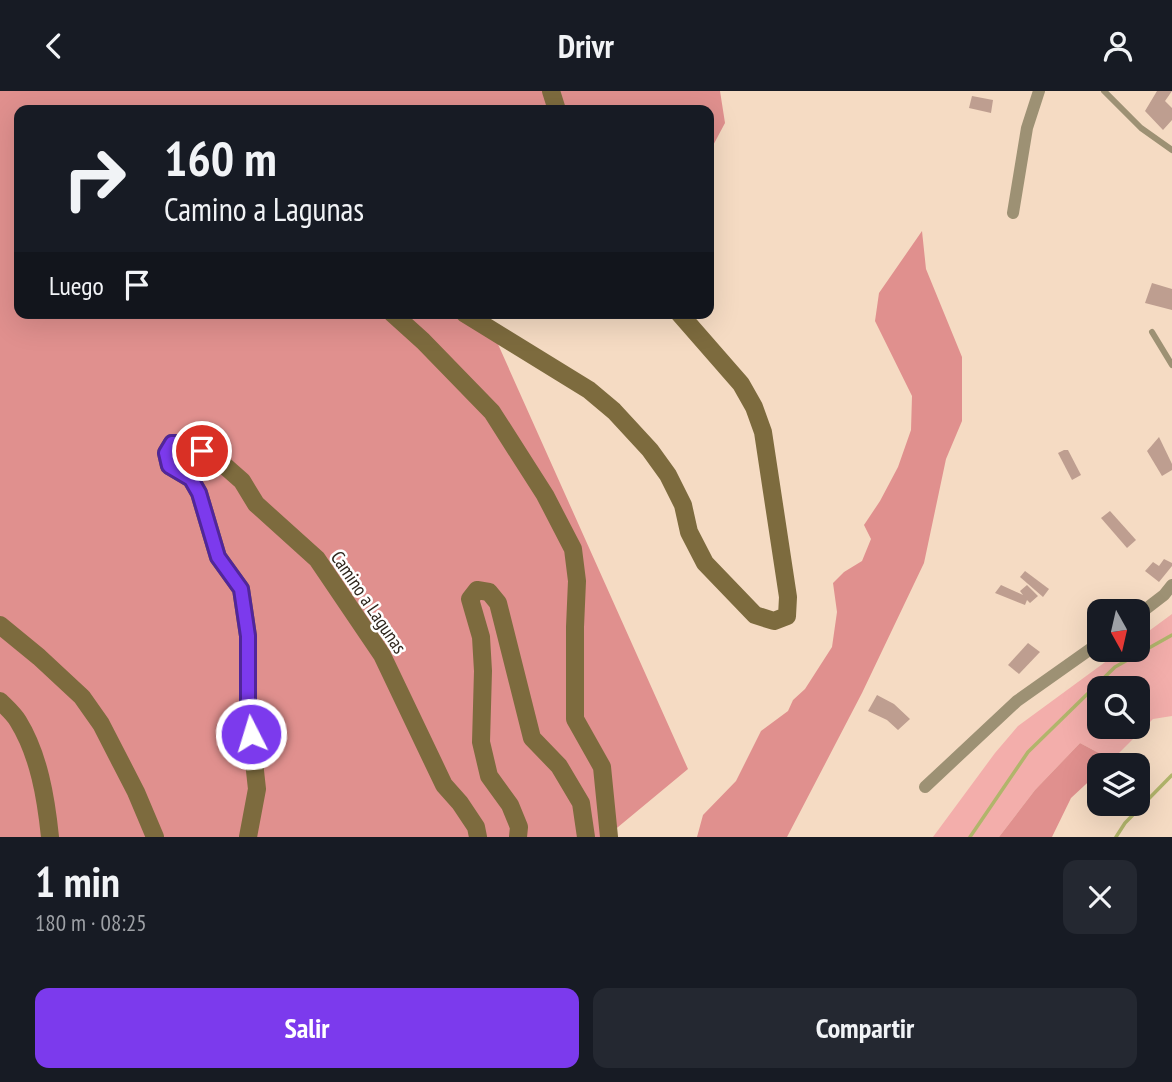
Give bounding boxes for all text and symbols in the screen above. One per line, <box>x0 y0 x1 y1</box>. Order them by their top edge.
text: Drivr <box>558 25 614 67</box>
icon: back <box>35 27 73 65</box>
icon: person <box>1099 27 1137 65</box>
text: 160 m <box>164 126 277 190</box>
icon: right <box>49 133 140 224</box>
text: Camino a Lagunas <box>164 188 364 230</box>
icon: arrive <box>118 266 156 304</box>
text: Luego <box>49 269 104 302</box>
pin <box>172 421 232 481</box>
icon: arrive <box>183 432 221 470</box>
street label: Camino a Lagunas <box>326 546 412 658</box>
north arrow <box>1087 599 1150 661</box>
map controls <box>1087 599 1150 816</box>
button: search <box>1087 676 1150 739</box>
position arrow <box>214 697 288 771</box>
button: layers <box>1087 753 1150 816</box>
text: 1 min <box>35 854 120 909</box>
button: close <box>1063 860 1137 934</box>
text: 180 m · 08:25 <box>35 908 147 937</box>
button: Salir <box>35 988 579 1068</box>
button: Compartir <box>593 988 1137 1068</box>

